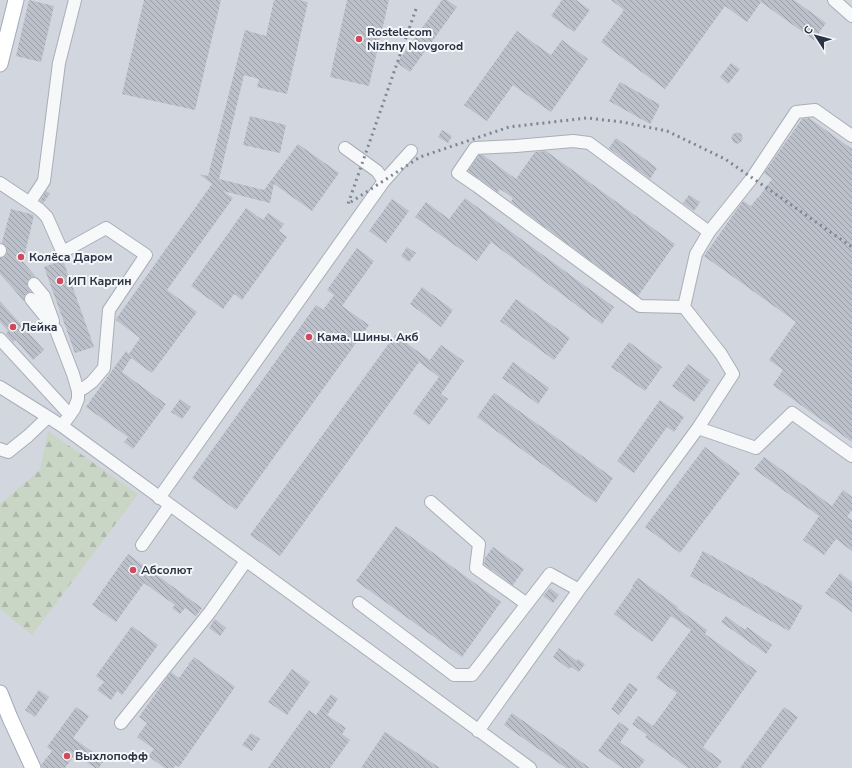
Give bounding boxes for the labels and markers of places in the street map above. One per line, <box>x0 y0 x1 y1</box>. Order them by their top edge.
place label: Rostelecom Nizhny Novgorod <box>367 24 463 54</box>
marker: Rostelecom Nizhny Novgorod <box>354 34 364 44</box>
place label: Колёса Даром <box>29 249 113 265</box>
marker: Колёса Даром <box>16 252 26 262</box>
place label: ИП Каргин <box>68 273 132 289</box>
marker: ИП Каргин <box>55 276 65 286</box>
place label: Лейка <box>21 319 57 335</box>
marker: Лейка <box>8 322 18 332</box>
place label: Кама. Шины. Акб <box>317 329 419 345</box>
marker: Кама. Шины. Акб <box>304 332 314 342</box>
place label: Абсолют <box>141 562 193 578</box>
marker: Абсолют <box>128 565 138 575</box>
place label: Выхлопофф <box>75 748 148 764</box>
marker: Выхлопофф <box>62 751 72 761</box>

